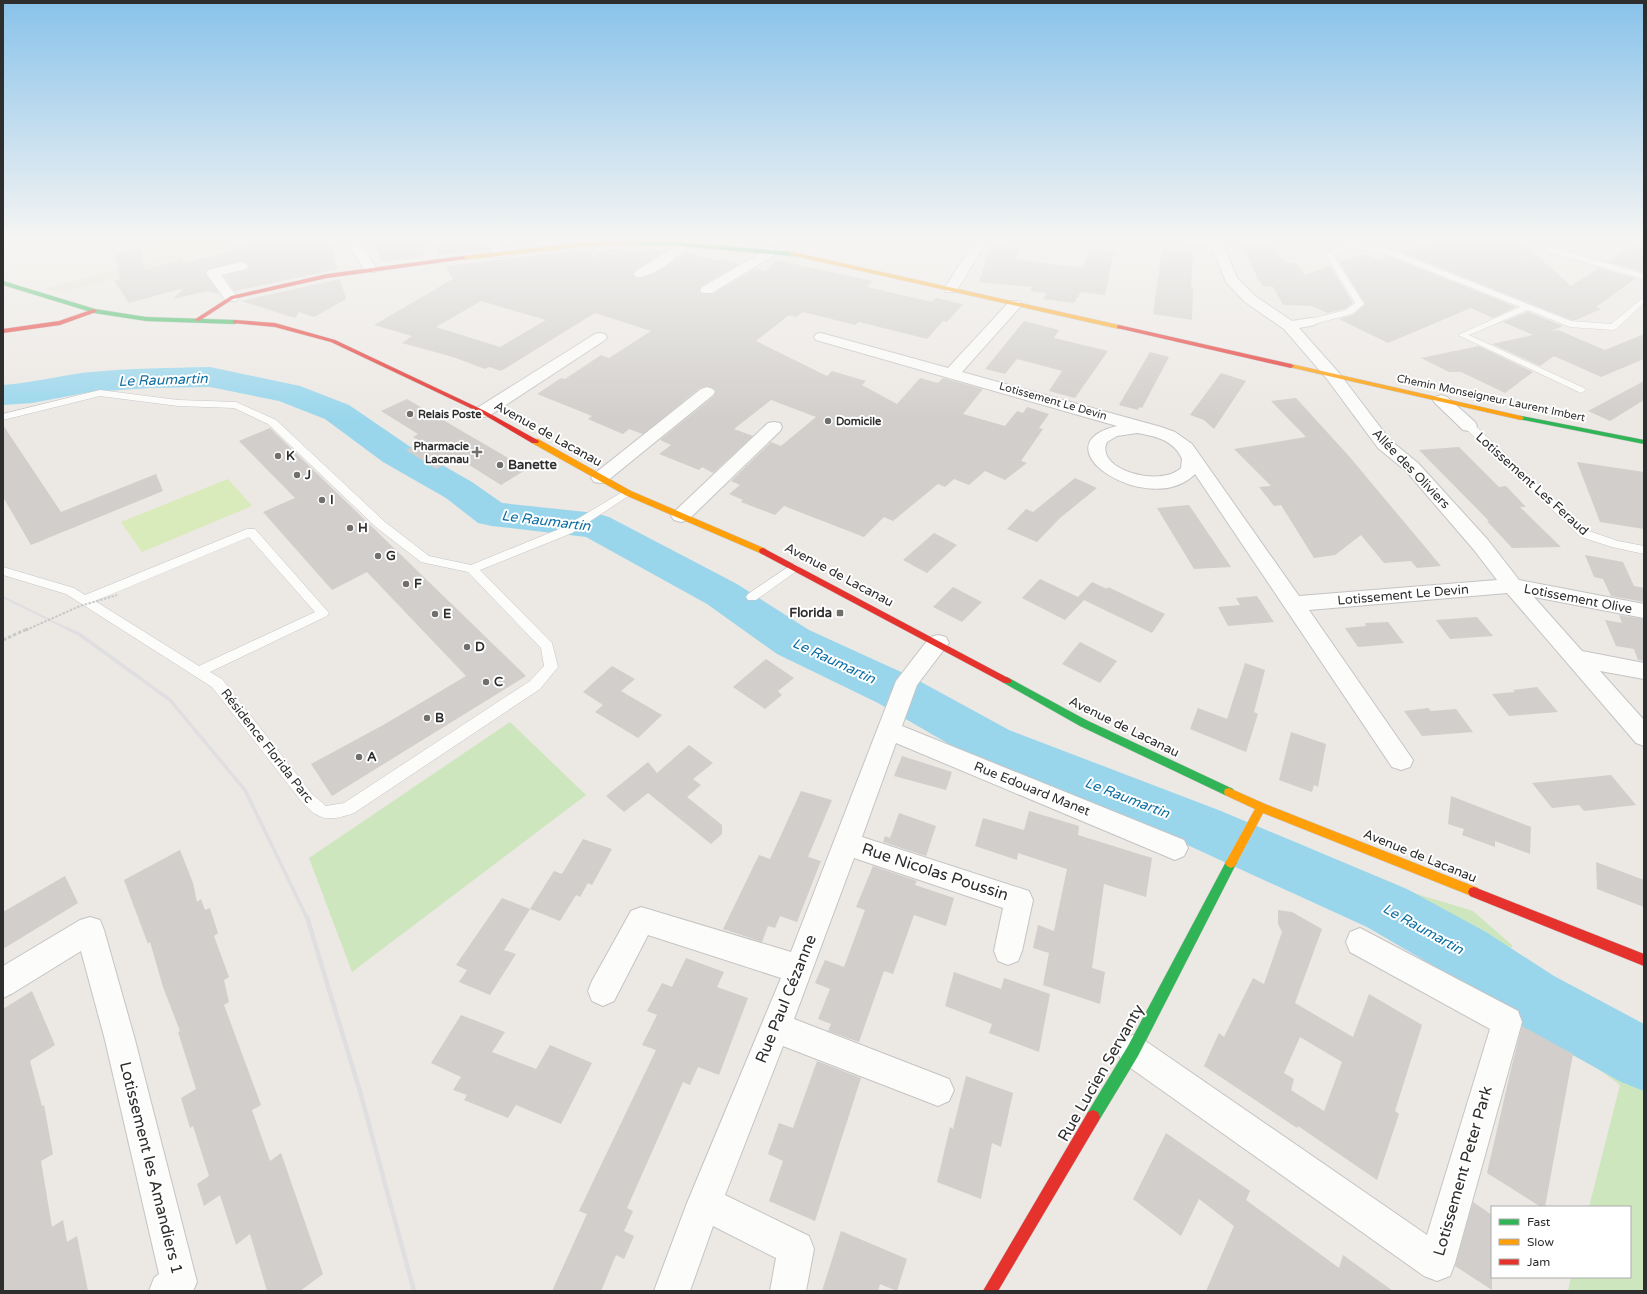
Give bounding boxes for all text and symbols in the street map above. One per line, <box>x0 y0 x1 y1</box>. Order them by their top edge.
water label: Le Raumartin <box>118 370 208 390</box>
street label: Chemin Monseigneur Laurent Imbert <box>1396 372 1586 424</box>
street label: Lotissement Le Devin <box>998 379 1108 423</box>
street label: Avenue de Lacanau <box>491 398 605 470</box>
place label: Relais Poste <box>418 408 482 421</box>
marker: Relais Poste <box>405 409 415 419</box>
place label: Domicile <box>836 415 882 428</box>
marker: Domicile <box>823 416 833 426</box>
street label: Allée des Oliviers <box>1369 426 1453 512</box>
street label: Lotissement Les Feraud <box>1472 429 1592 539</box>
place label: Pharmacie Lacanau <box>413 440 470 466</box>
marker: Pharmacie Lacanau <box>472 447 482 457</box>
place label: K <box>286 448 295 464</box>
marker: K <box>273 451 283 461</box>
place label: Banette <box>508 457 557 473</box>
marker: Banette <box>495 460 505 470</box>
place label: J <box>304 467 311 483</box>
marker: J <box>292 470 302 480</box>
place label: I <box>330 492 334 508</box>
marker: I <box>317 495 327 505</box>
water label: Le Raumartin <box>501 507 592 535</box>
place label: H <box>358 520 368 536</box>
marker: H <box>345 523 355 533</box>
street label: Avenue de Lacanau <box>782 540 896 610</box>
place label: G <box>386 548 396 564</box>
marker: G <box>373 551 383 561</box>
place label: F <box>414 576 422 592</box>
marker: F <box>401 579 411 589</box>
street label: Lotissement Le Devin <box>1337 581 1469 609</box>
street label: Lotissement Olive <box>1523 581 1633 617</box>
place label: Florida <box>789 605 832 621</box>
place label: E <box>443 606 451 622</box>
marker: Florida <box>835 608 845 618</box>
marker: E <box>430 609 440 619</box>
water label: Le Raumartin <box>790 634 879 688</box>
place label: D <box>475 639 485 655</box>
marker: D <box>462 642 472 652</box>
place label: C <box>494 674 503 690</box>
marker: C <box>481 677 491 687</box>
street label: Résidence Florida Parc <box>217 686 317 806</box>
street label: Avenue de Lacanau <box>1066 693 1182 761</box>
place label: B <box>435 710 444 726</box>
marker: B <box>422 713 432 723</box>
place label: A <box>367 749 377 765</box>
marker: A <box>354 752 364 762</box>
street label: Rue Edouard Manet <box>972 758 1092 820</box>
water label: Le Raumartin <box>1082 774 1172 822</box>
street label: Avenue de Lacanau <box>1361 826 1479 886</box>
street label: Rue Nicolas Poussin <box>859 839 1011 905</box>
water label: Le Raumartin <box>1380 900 1467 958</box>
street label: Rue Paul Cézanne <box>751 932 821 1066</box>
street label: Rue Lucien Servanty <box>1053 1000 1149 1145</box>
street label: Lotissement les Amandiers 1 <box>115 1060 187 1276</box>
street label: Lotissement Peter Park <box>1429 1083 1497 1258</box>
legend <box>1491 1206 1631 1278</box>
text: Fast <box>1527 1215 1551 1229</box>
text: Slow <box>1527 1235 1554 1249</box>
text: Jam <box>1527 1255 1550 1269</box>

